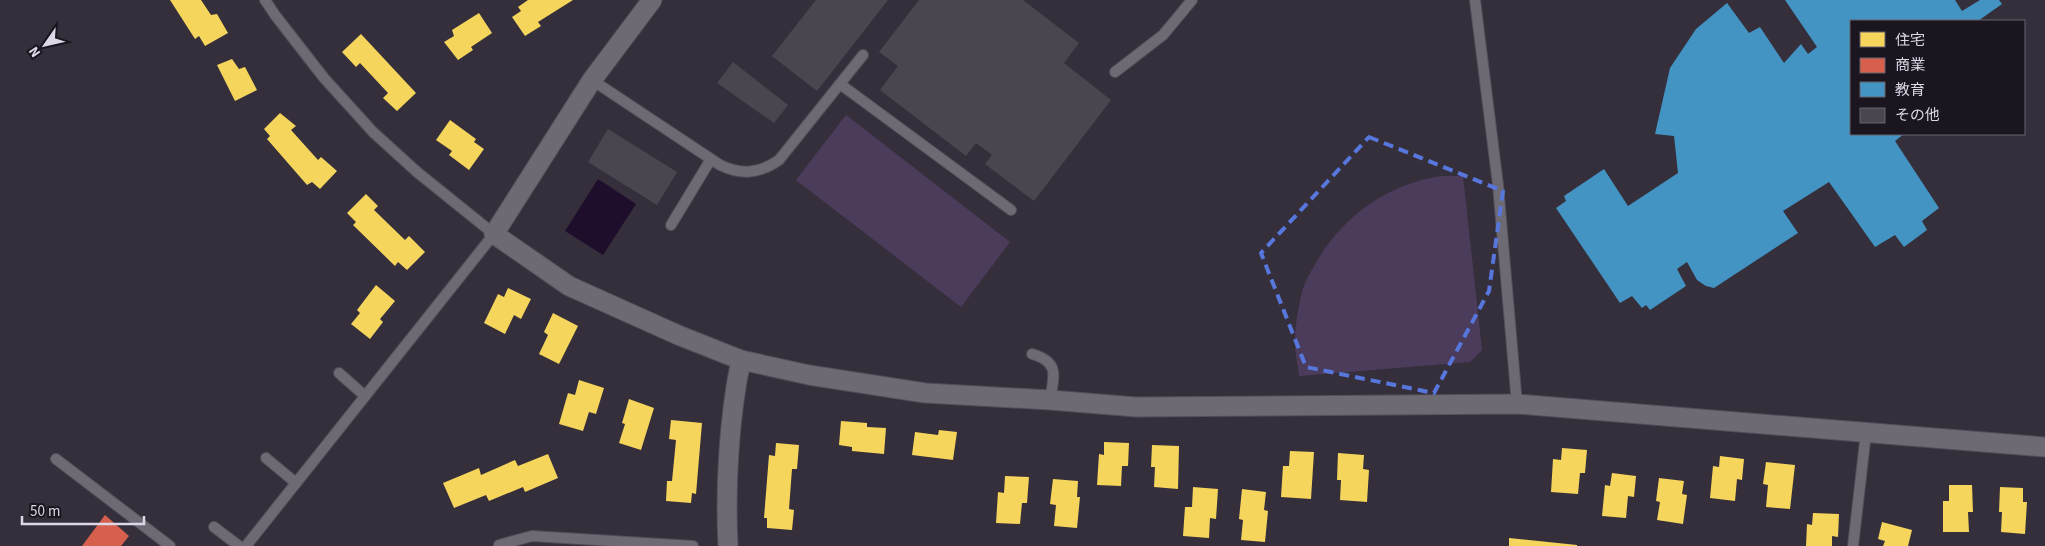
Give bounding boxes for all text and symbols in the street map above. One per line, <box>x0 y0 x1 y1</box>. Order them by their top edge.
north arrow <box>20 20 70 70</box>
legend <box>1850 20 2025 135</box>
text: 住宅 <box>1895 30 1925 51</box>
text: N <box>24 42 46 61</box>
text: 商業 <box>1895 55 1925 76</box>
text: 教育 <box>1895 80 1925 101</box>
text: その他 <box>1895 105 1940 126</box>
scale bar <box>22 494 145 526</box>
text: 50 m <box>30 501 60 522</box>

